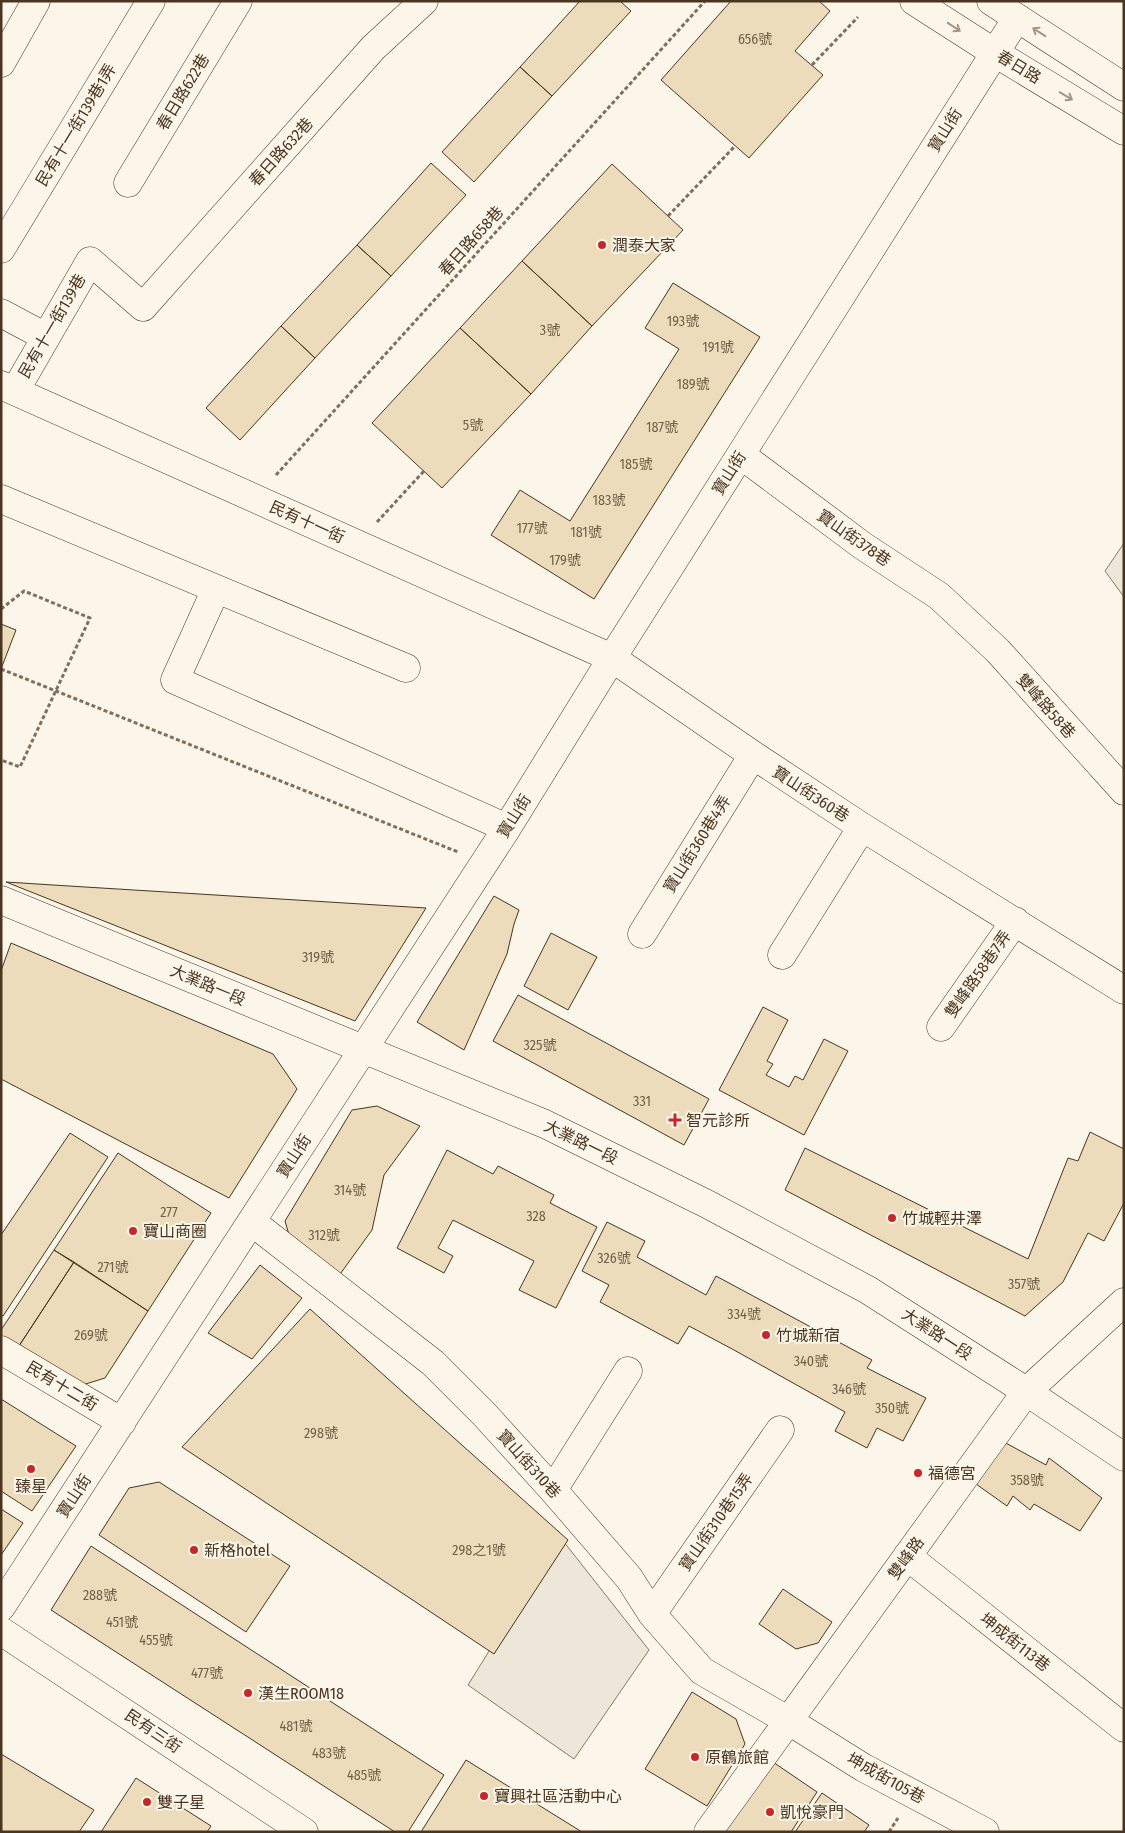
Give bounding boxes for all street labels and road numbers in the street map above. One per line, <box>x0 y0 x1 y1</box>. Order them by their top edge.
street label: 春日路 <box>994 46 1044 88</box>
street label: 春日路622巷 <box>153 50 213 134</box>
street label: 民有十一街139巷1弄 <box>32 60 120 190</box>
street label: 寶山街 <box>924 105 966 155</box>
street label: 春日路632巷 <box>245 114 317 190</box>
street label: 春日路658巷 <box>435 202 507 280</box>
street label: 民有十一街139巷 <box>15 271 89 381</box>
street label: 寶山街 <box>708 448 750 498</box>
street label: 民有十一街 <box>267 497 347 547</box>
street label: 寶山街378巷 <box>814 506 894 570</box>
street label: 雙峰路58巷 <box>1013 670 1079 742</box>
street label: 寶山街360巷 <box>769 762 853 826</box>
street label: 寶山街 <box>493 791 535 841</box>
street label: 寶山街360巷4弄 <box>659 792 735 896</box>
street label: 雙峰路58巷7弄 <box>941 927 1015 1021</box>
street label: 大業路一段 <box>167 961 249 1009</box>
street label: 大業路一段 <box>541 1116 621 1168</box>
street label: 寶山街 <box>273 1131 315 1181</box>
street label: 大業路一段 <box>898 1304 976 1364</box>
street label: 民有十二街 <box>23 1357 101 1415</box>
street label: 寶山街310巷 <box>493 1426 565 1502</box>
street label: 寶山街310巷15弄 <box>675 1469 757 1575</box>
street label: 寶山街 <box>53 1471 95 1521</box>
street label: 雙峰路 <box>884 1533 928 1583</box>
street label: 坤成街113巷 <box>976 1609 1054 1675</box>
street label: 民有三街 <box>121 1705 185 1757</box>
street label: 坤成街105巷 <box>844 1749 928 1807</box>

